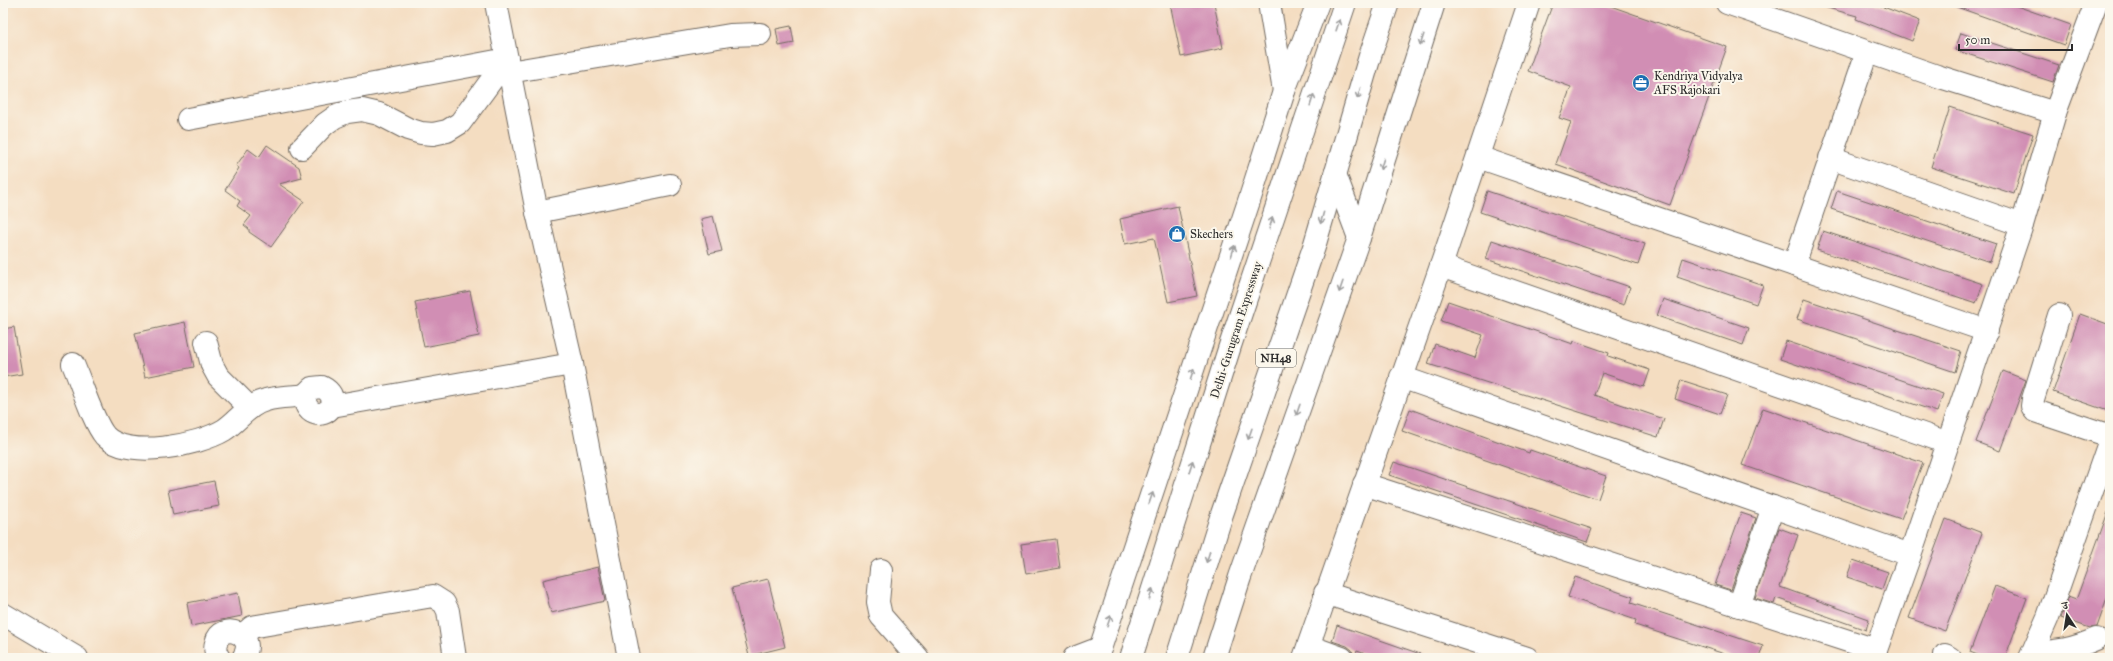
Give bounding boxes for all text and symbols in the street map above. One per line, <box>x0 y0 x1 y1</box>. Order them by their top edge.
one-way arrow <box>1334 19 1342 31</box>
scale bar <box>1959 26 2072 52</box>
one-way arrow <box>1418 33 1425 46</box>
text: 50 m <box>1965 33 1990 47</box>
place label: Kendriya Vidyalya AFS Rajokari <box>1653 69 1744 97</box>
office icon: Kendriya Vidyalya AFS Rajokari <box>1631 73 1651 93</box>
one-way arrow <box>1355 87 1362 100</box>
one-way arrow <box>1309 94 1317 106</box>
one-way arrow <box>1378 158 1386 170</box>
one-way arrow <box>1318 211 1325 224</box>
one-way arrow <box>1268 217 1275 230</box>
shop icon: Skechers <box>1167 224 1187 244</box>
place label: Skechers <box>1190 227 1233 241</box>
one-way arrow <box>1230 245 1237 258</box>
street label: Delhi-Gurugram Expressway <box>1207 259 1266 400</box>
one-way arrow <box>1337 281 1344 294</box>
road number: NH48 <box>1256 349 1296 367</box>
one-way arrow <box>1189 368 1196 381</box>
one-way arrow <box>1294 404 1302 416</box>
one-way arrow <box>1245 428 1253 440</box>
one-way arrow <box>1188 461 1196 473</box>
one-way arrow <box>1148 491 1155 504</box>
one-way arrow <box>1204 551 1211 564</box>
one-way arrow <box>1148 588 1155 601</box>
north arrow <box>2047 595 2087 635</box>
text: उ <box>2060 598 2070 613</box>
one-way arrow <box>1106 615 1113 628</box>

